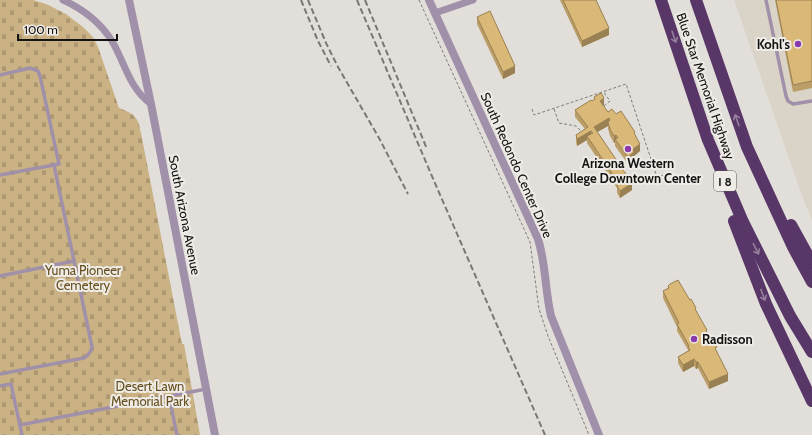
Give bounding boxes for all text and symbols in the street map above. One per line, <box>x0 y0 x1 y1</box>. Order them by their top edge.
street label: Blue Star Memorial Highway <box>673 11 739 162</box>
scale bar <box>18 16 117 42</box>
text: 100 m <box>24 22 58 37</box>
one-way arrow <box>670 31 678 43</box>
place label: Kohl's <box>757 36 790 52</box>
marker: Kohl's <box>793 39 803 49</box>
street label: South Redondo Center Drive <box>478 90 557 241</box>
one-way arrow <box>733 114 741 126</box>
marker: Arizona Western College Downtown Center <box>623 144 633 154</box>
street label: South Arizona Avenue <box>166 154 205 277</box>
place label: Arizona Western College Downtown Center <box>555 155 702 186</box>
road number: I 8 <box>714 171 736 191</box>
one-way arrow <box>753 243 760 255</box>
park label: Yuma Pioneer Cemetery <box>44 262 122 293</box>
one-way arrow <box>759 289 767 301</box>
place label: Radisson <box>702 331 753 347</box>
marker: Radisson <box>689 334 699 344</box>
park label: Desert Lawn Memorial Park <box>111 378 189 409</box>

